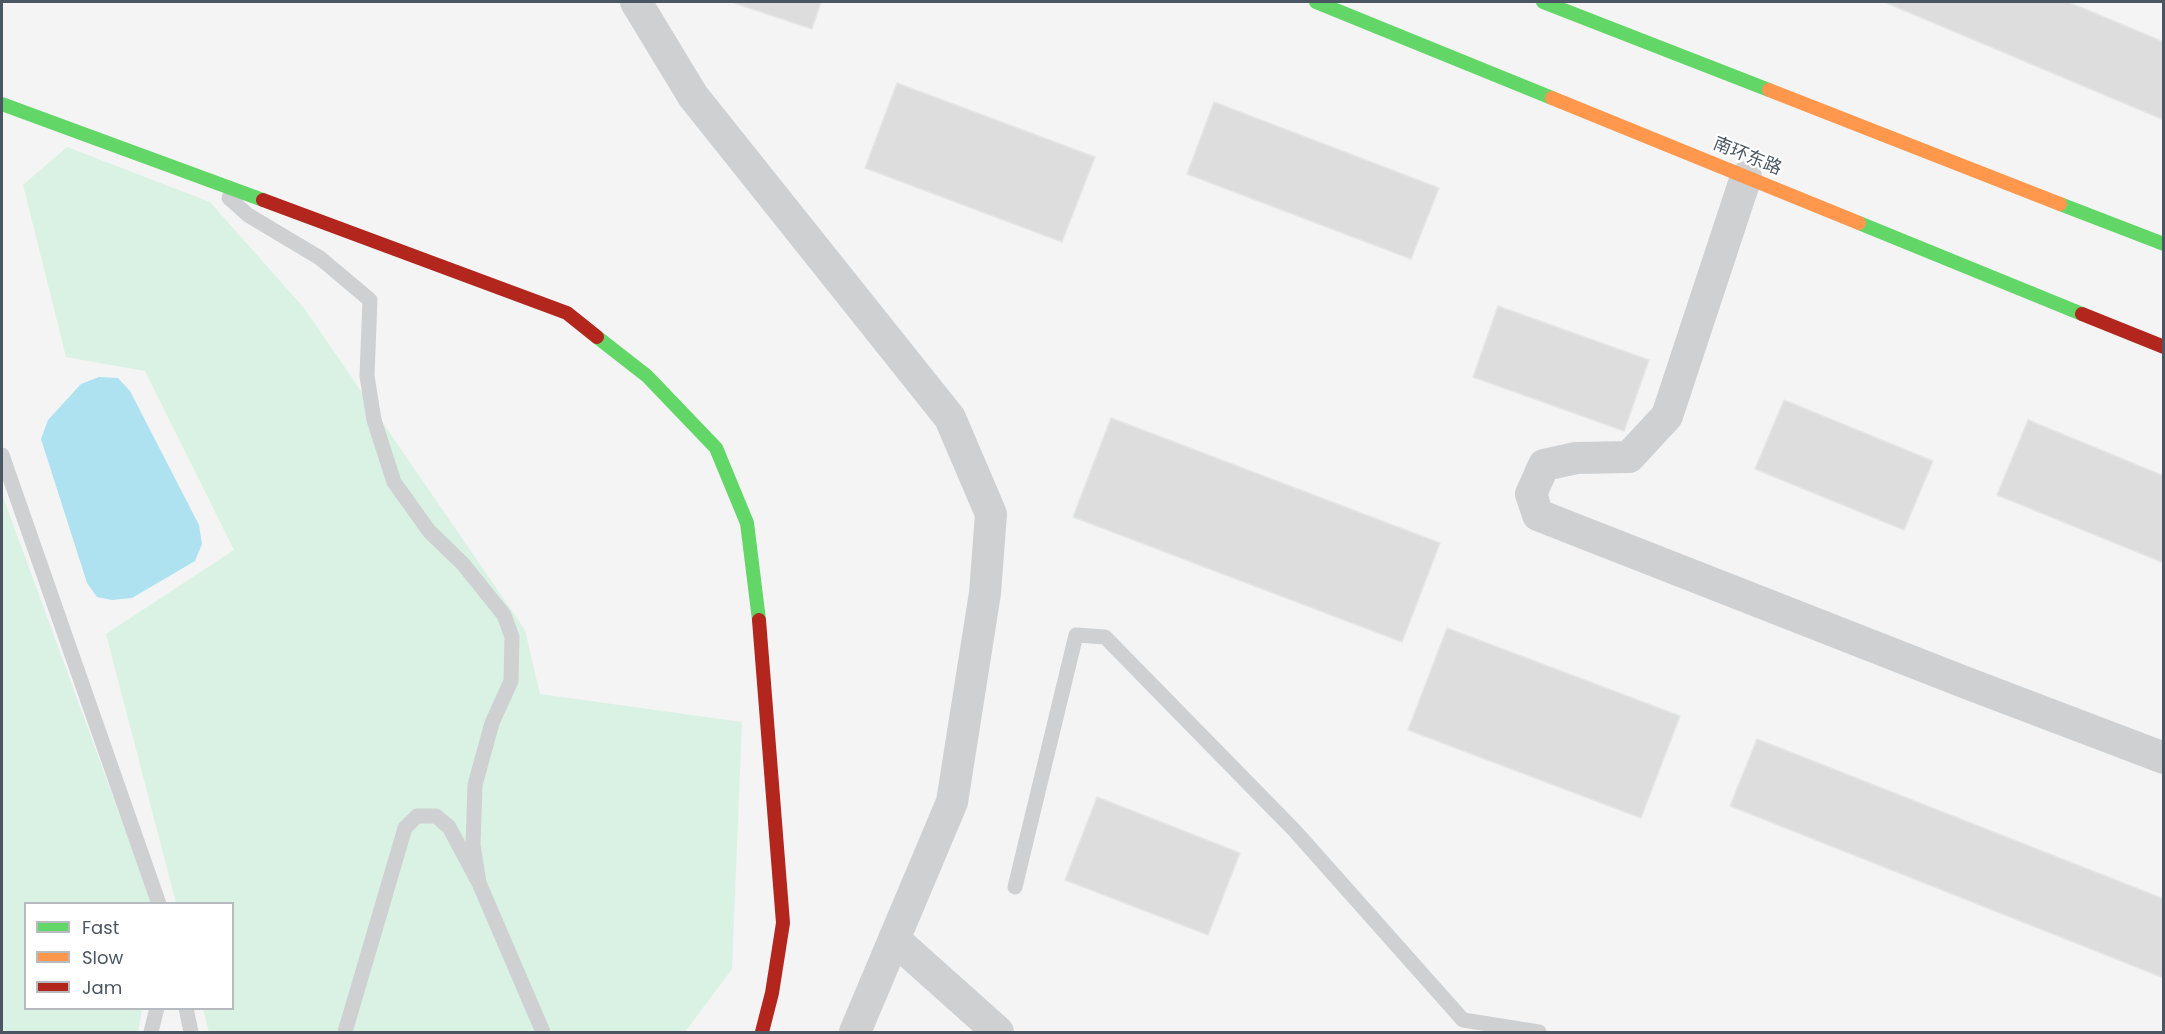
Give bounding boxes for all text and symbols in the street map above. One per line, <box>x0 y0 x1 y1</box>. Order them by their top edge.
street label: 南环东路 <box>1710 134 1784 180</box>
legend <box>24 902 234 1010</box>
text: Fast <box>82 915 119 940</box>
text: Slow <box>82 945 123 970</box>
text: Jam <box>82 975 122 1000</box>

